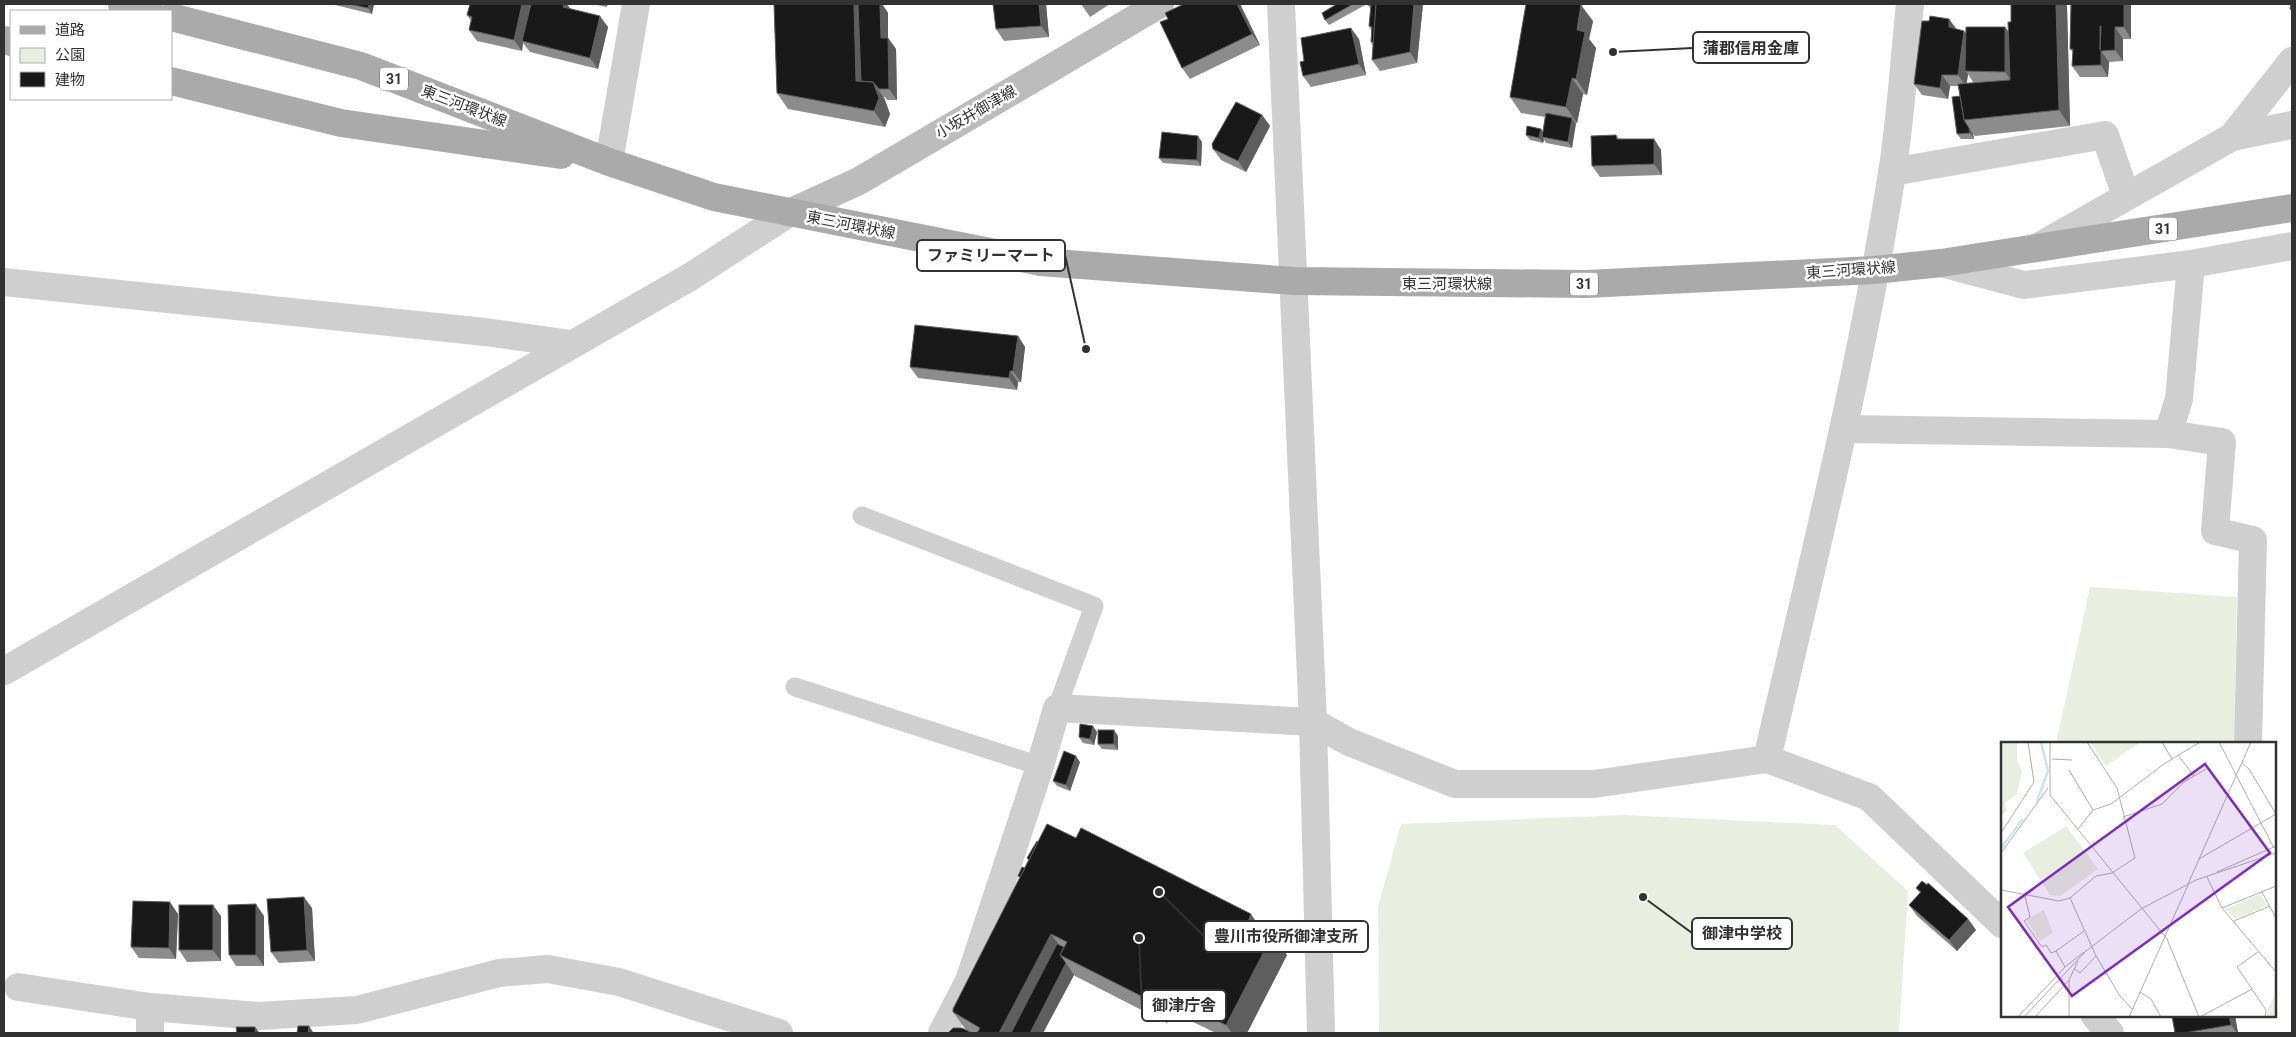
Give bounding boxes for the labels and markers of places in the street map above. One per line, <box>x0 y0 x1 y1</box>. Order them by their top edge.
callout: 蒲郡信用金庫 <box>1693 32 1809 63</box>
callout: ファミリーマート <box>917 240 1065 271</box>
callout: 御津中学校 <box>1692 918 1792 949</box>
callout: 豊川市役所御津支所 <box>1204 921 1368 952</box>
callout: 御津庁舎 <box>1142 990 1226 1021</box>

